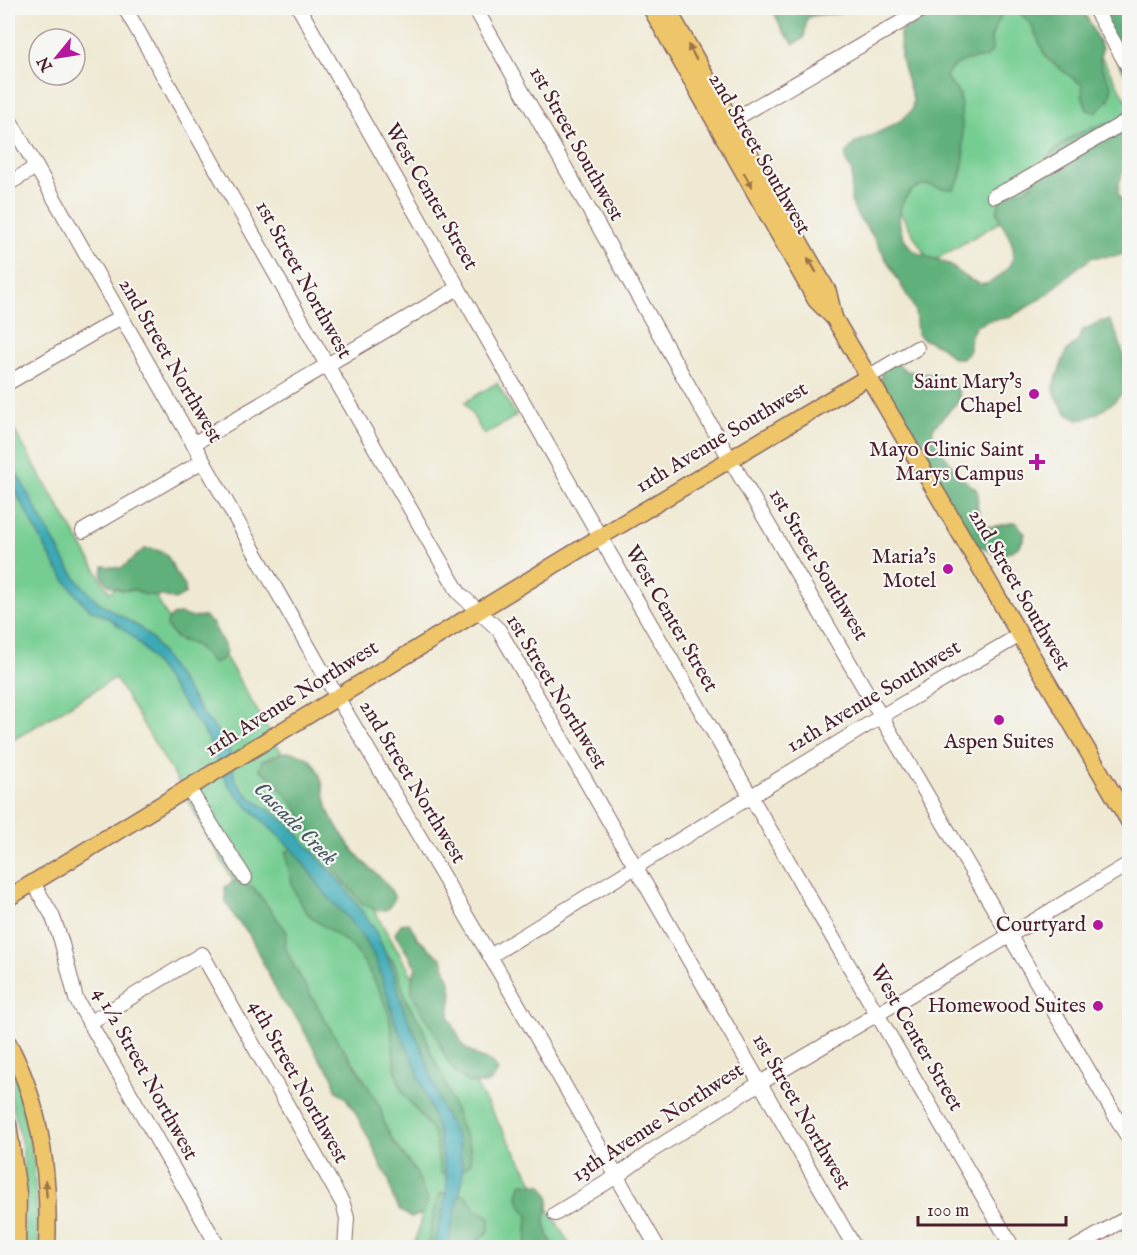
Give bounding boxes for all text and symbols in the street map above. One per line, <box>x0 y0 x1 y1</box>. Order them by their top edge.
north arrow <box>27 27 87 87</box>
one-way arrow <box>687 44 697 61</box>
text: N <box>34 52 58 75</box>
street label: 1st Street Southwest <box>522 62 630 226</box>
street label: 2nd Street Southwest <box>702 68 816 240</box>
street label: West Center Street <box>378 119 484 275</box>
one-way arrow <box>742 172 753 188</box>
street label: 1st Street Northwest <box>248 196 358 364</box>
one-way arrow <box>808 256 818 273</box>
street label: 2nd Street Northwest <box>112 274 228 448</box>
place label: Saint Mary's Chapel <box>914 369 1022 420</box>
street label: 11th Avenue Southwest <box>631 376 813 500</box>
marker: Saint Mary's Chapel <box>1027 387 1041 401</box>
place label: Mayo Clinic Saint Marys Campus <box>869 437 1024 488</box>
marker: Mayo Clinic Saint Marys Campus <box>1028 453 1046 471</box>
street label: 1st Street Southwest <box>762 484 874 646</box>
street label: 2nd Street Southwest <box>962 504 1076 676</box>
street label: West Center Street <box>618 541 724 697</box>
place label: Maria's Motel <box>872 544 936 595</box>
marker: Maria's Motel <box>941 562 955 576</box>
street label: 1st Street Northwest <box>499 609 613 775</box>
street label: 12th Avenue Southwest <box>782 634 966 760</box>
street label: 11th Avenue Northwest <box>200 635 384 763</box>
street label: 2nd Street Northwest <box>352 695 472 869</box>
marker: Aspen Suites <box>992 713 1006 727</box>
place label: Aspen Suites <box>943 729 1054 756</box>
water label: Cascade Creek <box>247 776 343 872</box>
place label: Courtyard <box>996 912 1087 939</box>
marker: Courtyard <box>1091 918 1105 932</box>
street label: West Center Street <box>863 960 969 1116</box>
street label: 4 1/2 Street Northwest <box>86 983 204 1165</box>
place label: Homewood Suites <box>928 993 1086 1020</box>
street label: 4th Street Northwest <box>242 996 354 1168</box>
marker: Homewood Suites <box>1091 999 1105 1013</box>
street label: 1st Street Northwest <box>745 1029 857 1195</box>
street label: 13th Avenue Northwest <box>567 1057 749 1189</box>
one-way arrow <box>41 1180 51 1199</box>
scale bar <box>918 1189 1066 1227</box>
text: 100 m <box>927 1200 969 1223</box>

